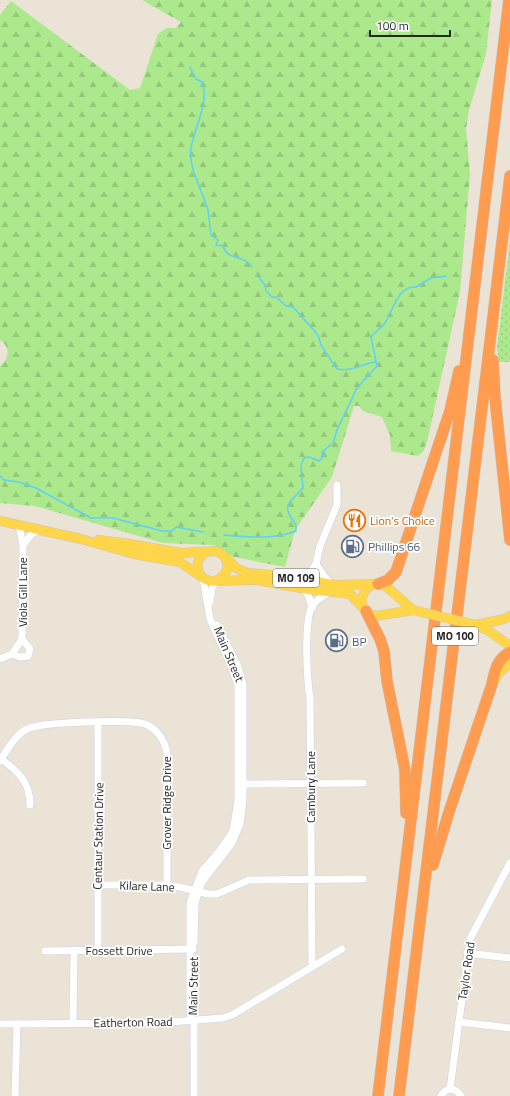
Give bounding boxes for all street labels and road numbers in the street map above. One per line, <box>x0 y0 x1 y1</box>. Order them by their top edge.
street label: Viola Gill Lane <box>13 557 32 627</box>
road number: MO 109 <box>273 569 319 587</box>
street label: Main Street <box>209 623 250 685</box>
road number: MO 100 <box>432 627 478 645</box>
street label: Cambury Lane <box>301 751 320 823</box>
street label: Grover Ridge Drive <box>157 756 176 850</box>
street label: Centaur Station Drive <box>88 782 108 890</box>
street label: Kilare Lane <box>119 876 175 896</box>
street label: Fossett Drive <box>86 941 152 960</box>
street label: Taylor Road <box>452 941 480 1001</box>
street label: Main Street <box>183 956 203 1016</box>
street label: Eatherton Road <box>93 1012 173 1032</box>

